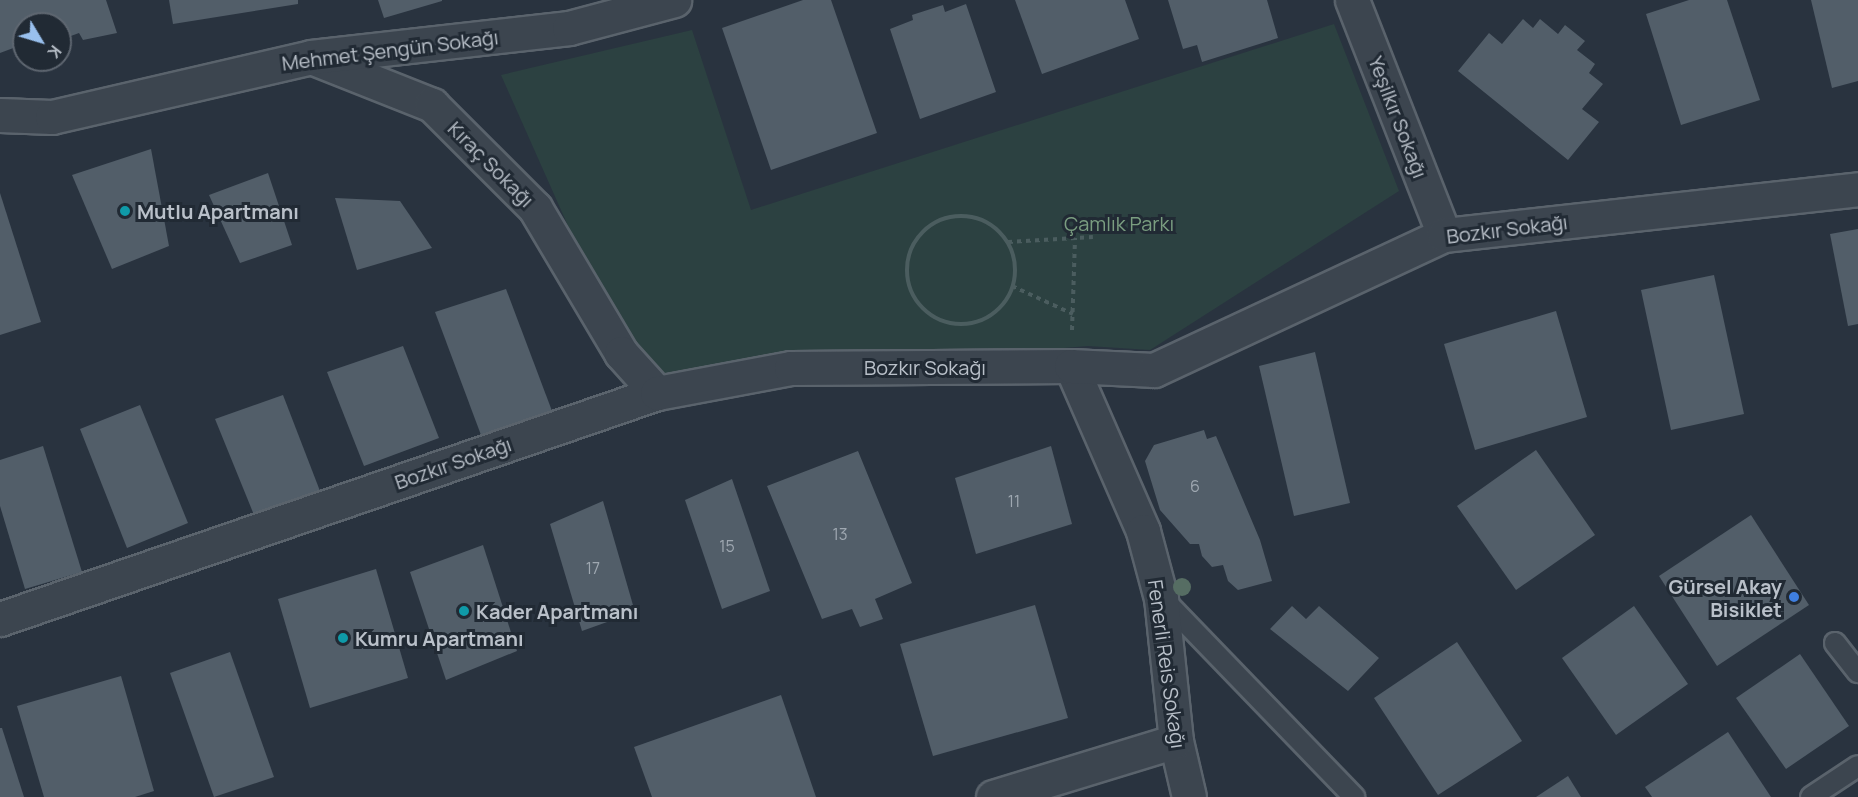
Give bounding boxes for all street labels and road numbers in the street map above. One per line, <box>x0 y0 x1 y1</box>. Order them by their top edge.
street label: Mehmet Şengün Sokağı <box>280 25 500 75</box>
street label: Yeşilkır Sokağı <box>1364 53 1432 181</box>
street label: Kıraç Sokağı <box>443 116 539 212</box>
street label: Bozkır Sokağı <box>1445 210 1569 248</box>
street label: Bozkır Sokağı <box>864 355 986 379</box>
street label: Bozkır Sokağı <box>392 432 514 494</box>
street label: Fenerli Reis Sokağı <box>1143 578 1191 750</box>

